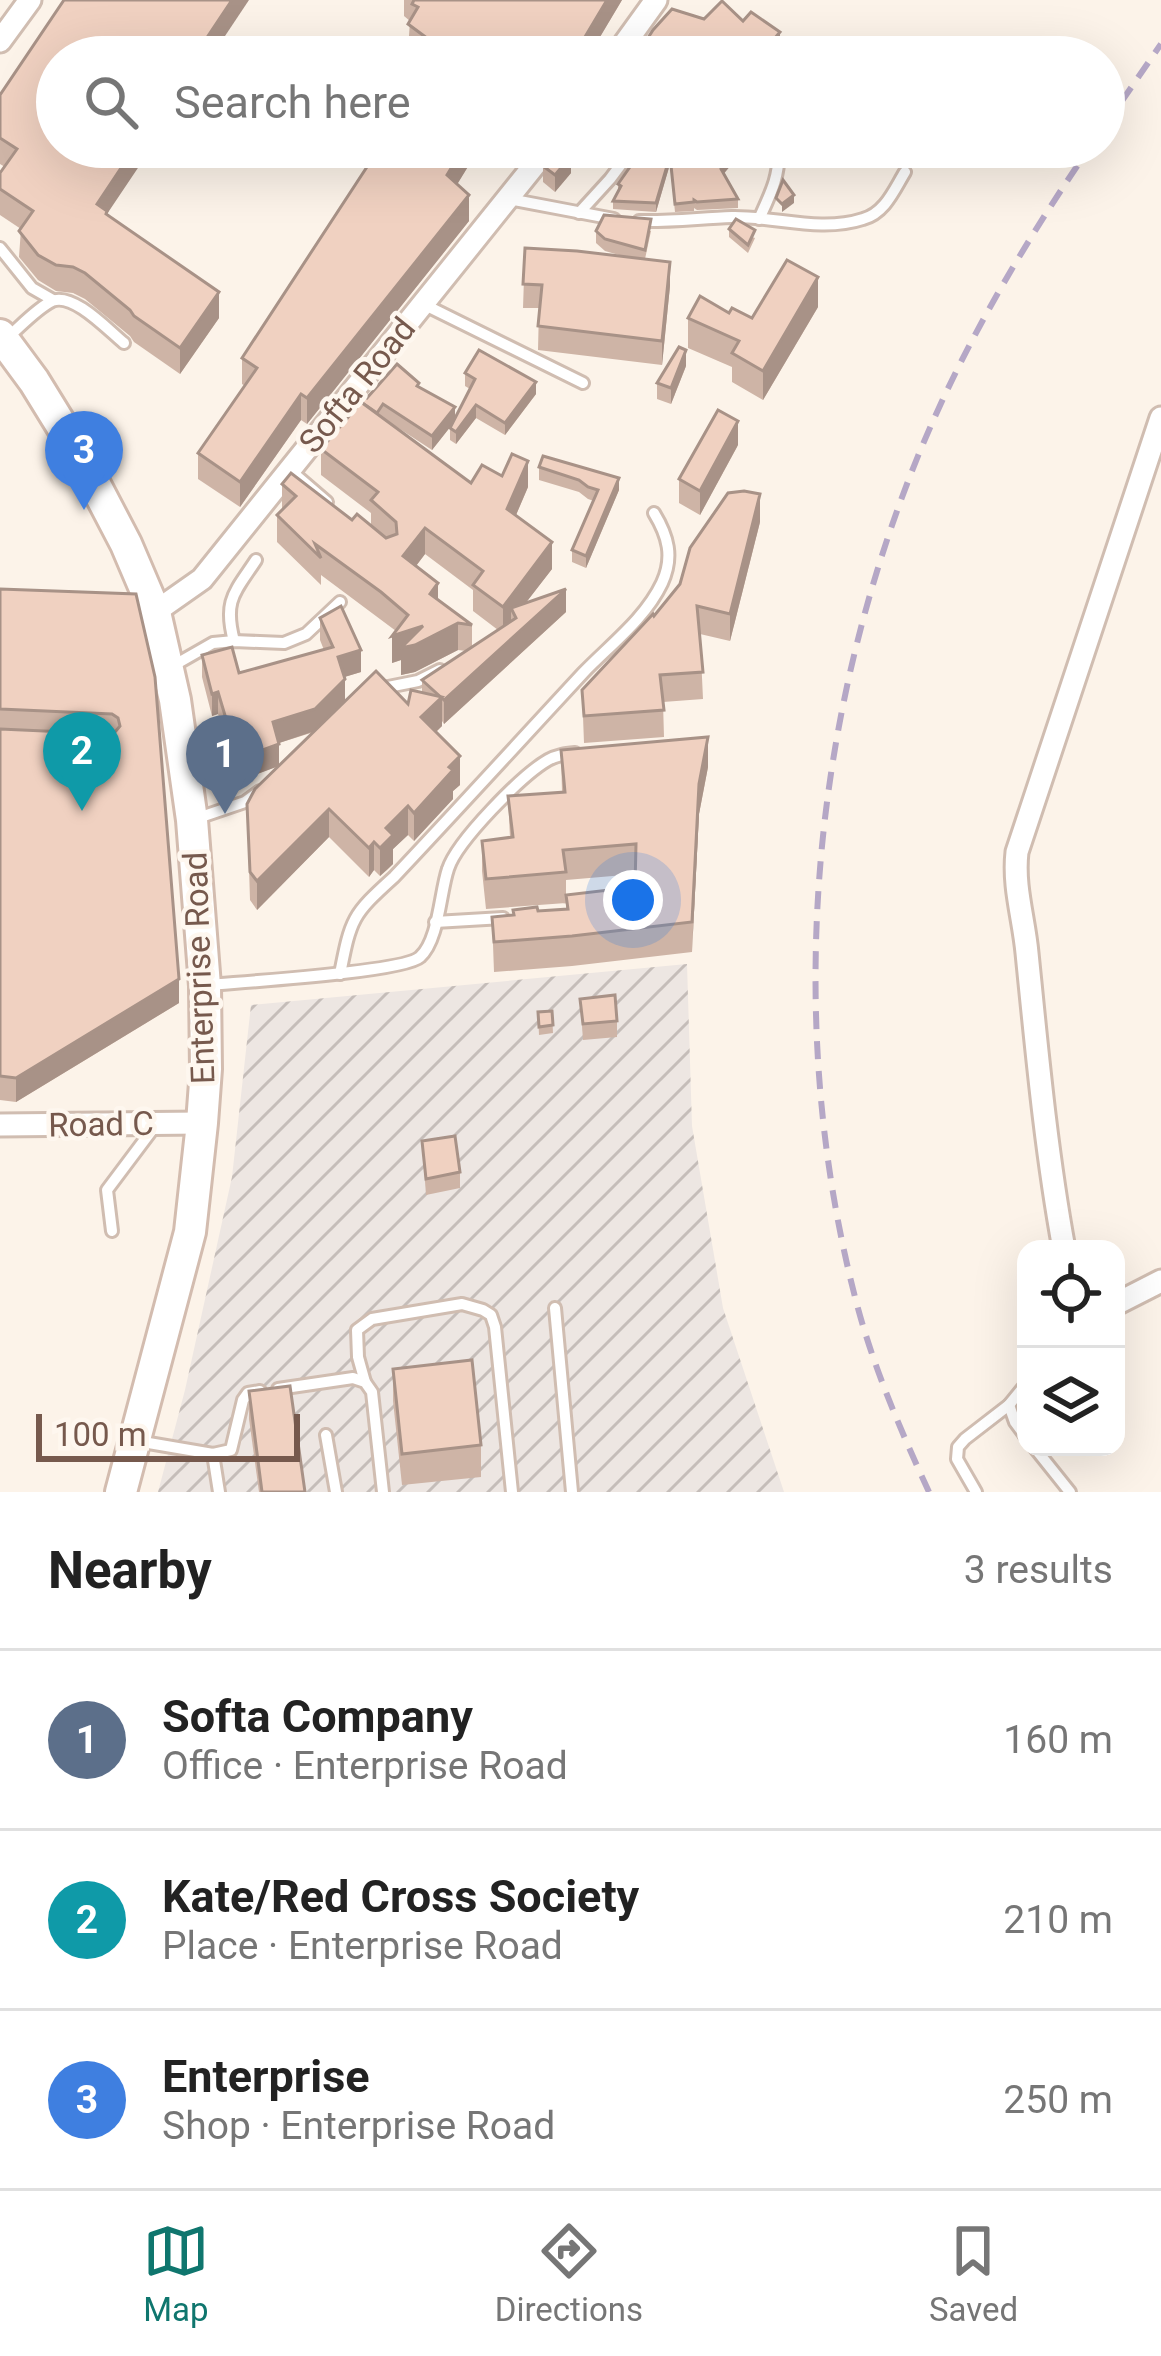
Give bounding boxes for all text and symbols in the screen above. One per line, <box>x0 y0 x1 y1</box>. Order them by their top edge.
search box <box>36 36 1125 168</box>
icon: search <box>78 69 144 135</box>
text: Search here <box>174 76 411 129</box>
street label: Softa Road <box>291 310 423 460</box>
pin: 3 <box>45 411 123 510</box>
pin: 2 <box>43 712 121 811</box>
pin: 1 <box>186 715 264 814</box>
street label: Enterprise Road <box>175 851 223 1085</box>
your location <box>603 870 663 930</box>
street label: Road C <box>48 1104 154 1144</box>
map controls <box>1017 1240 1125 1456</box>
button: locate <box>1017 1240 1125 1348</box>
button: layers <box>1017 1348 1125 1456</box>
scale bar <box>36 1408 300 1461</box>
text: 100 m <box>54 1415 147 1454</box>
text: Nearby <box>48 1541 212 1600</box>
text: 3 results <box>964 1547 1113 1593</box>
text: Softa Company <box>162 1690 473 1743</box>
text: 1 <box>76 1717 98 1763</box>
text: 160 m <box>1003 1717 1113 1763</box>
text: Office · Enterprise Road <box>162 1743 568 1789</box>
text: Kate/Red Cross Society <box>162 1870 639 1923</box>
text: 2 <box>76 1897 98 1943</box>
text: 210 m <box>1003 1897 1113 1943</box>
text: Place · Enterprise Road <box>162 1923 563 1969</box>
text: Enterprise <box>162 2050 370 2103</box>
text: 3 <box>76 2077 98 2123</box>
text: 250 m <box>1003 2077 1113 2123</box>
text: Shop · Enterprise Road <box>162 2103 555 2149</box>
tab: Map <box>143 2218 209 2329</box>
tab: Directions <box>495 2218 643 2329</box>
tab: Saved <box>929 2218 1018 2329</box>

